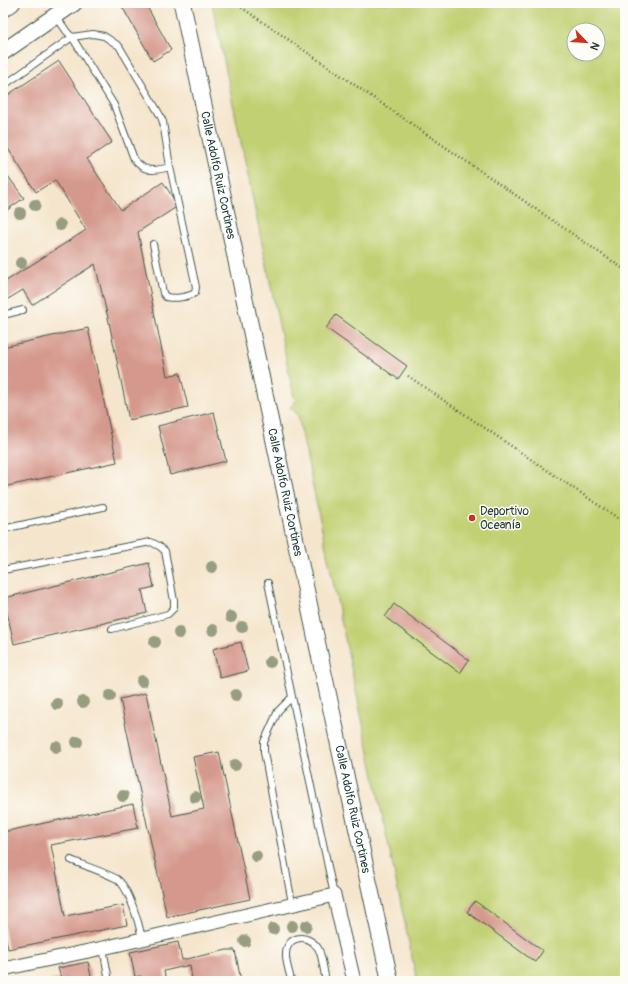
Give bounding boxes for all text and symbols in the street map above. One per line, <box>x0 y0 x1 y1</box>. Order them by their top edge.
north arrow <box>566 22 606 62</box>
text: N <box>587 40 602 53</box>
street label: Calle Adolfo Ruiz Cortines <box>198 110 239 241</box>
street label: Calle Adolfo Ruiz Cortines <box>264 427 306 558</box>
place label: Deportivo Oceanía <box>480 504 530 533</box>
marker: Deportivo Oceanía <box>467 513 477 523</box>
street label: Calle Adolfo Ruiz Cortines <box>332 744 374 875</box>

